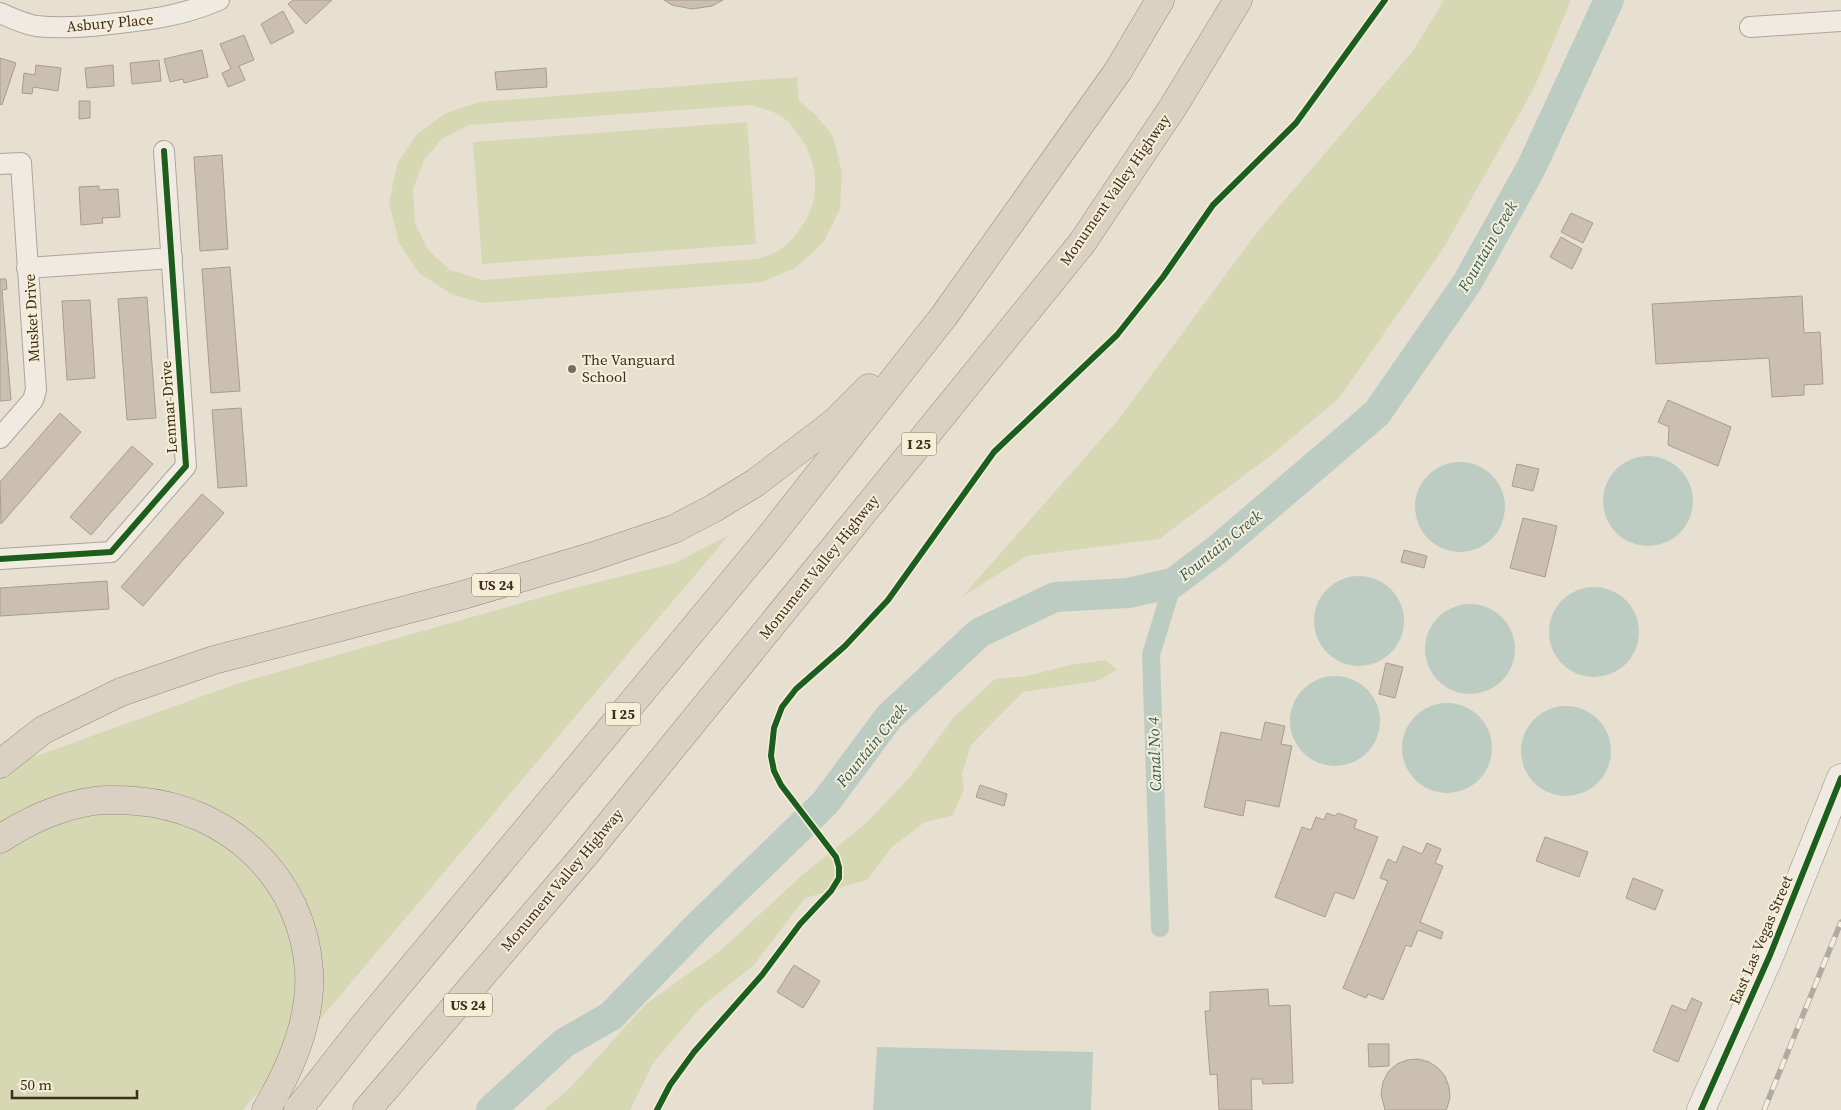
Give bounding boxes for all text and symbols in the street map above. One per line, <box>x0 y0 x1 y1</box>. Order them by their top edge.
street label: Asbury Place <box>66 8 155 37</box>
street label: Monument Valley Highway <box>1054 110 1175 270</box>
water label: Fountain Creek <box>1452 196 1522 296</box>
street label: Musket Drive <box>19 273 44 363</box>
place label: The Vanguard School <box>582 349 676 387</box>
street label: Lenmar Drive <box>155 360 182 454</box>
marker: The Vanguard School <box>566 363 578 375</box>
road number: I 25 <box>902 432 936 456</box>
street label: Monument Valley Highway <box>754 490 884 643</box>
water label: Fountain Creek <box>1173 504 1267 586</box>
road number: US 24 <box>472 574 520 596</box>
water label: Fountain Creek <box>830 698 912 792</box>
road number: I 25 <box>606 702 640 726</box>
water label: Canal No 4 <box>1142 716 1166 792</box>
street label: Monument Valley Highway <box>496 804 628 956</box>
street label: East Las Vegas Street <box>1724 872 1797 1008</box>
road number: US 24 <box>444 994 492 1016</box>
scale bar <box>12 1068 138 1100</box>
text: 50 m <box>20 1074 52 1095</box>

